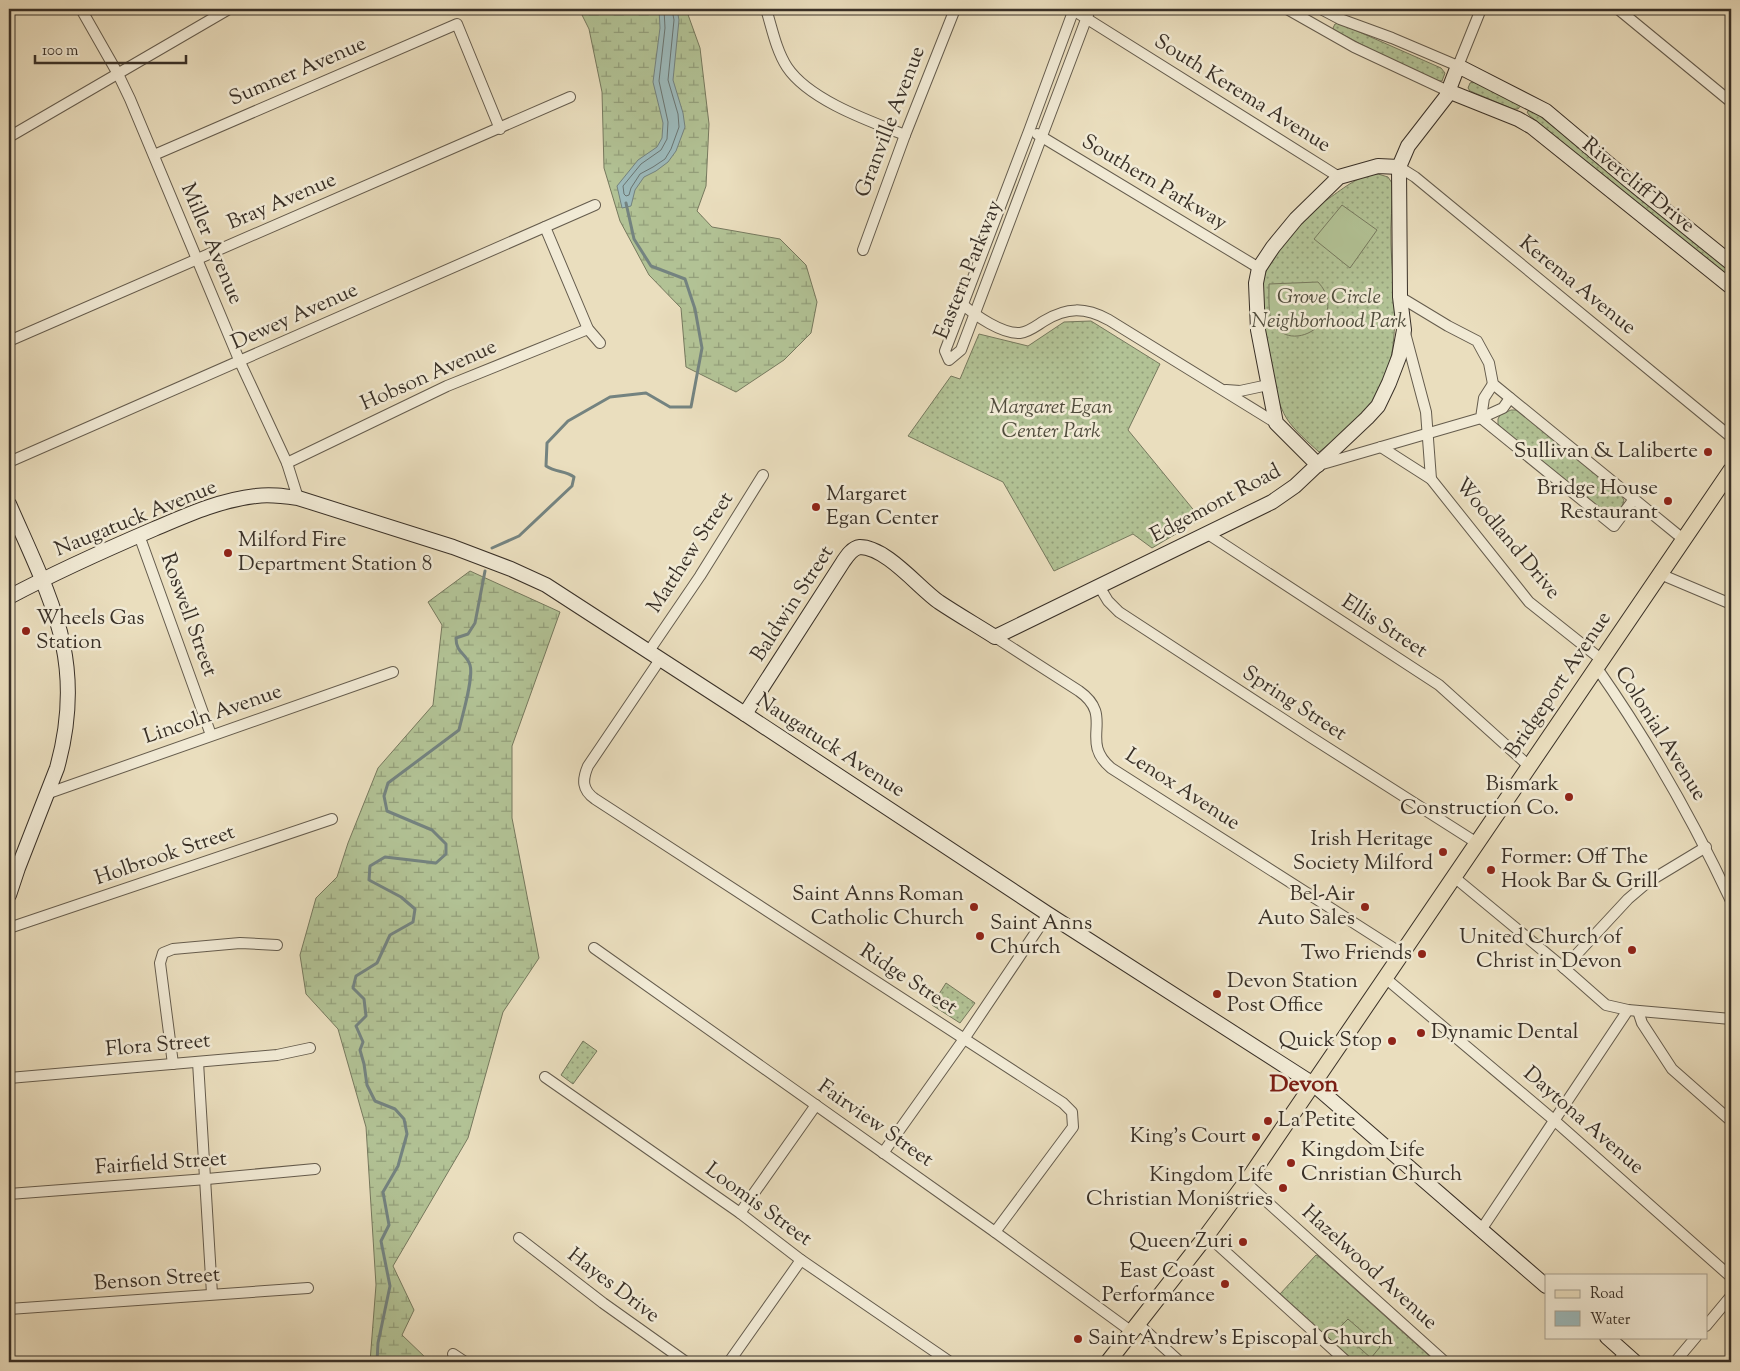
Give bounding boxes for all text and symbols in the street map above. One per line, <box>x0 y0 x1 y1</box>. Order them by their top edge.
street label: South Kerema Avenue <box>1148 27 1336 161</box>
street label: Sumner Avenue <box>225 30 371 114</box>
scale bar <box>35 32 186 64</box>
text: 100 m <box>42 41 79 62</box>
street label: Granville Avenue <box>848 42 934 202</box>
street label: Southern Parkway <box>1075 128 1233 239</box>
street label: Rivercliff Drive <box>1575 131 1701 241</box>
street label: Bray Avenue <box>223 166 341 238</box>
street label: Miller Avenue <box>172 179 250 309</box>
street label: Eastern Parkway <box>927 195 1011 344</box>
street label: Kerema Avenue <box>1512 229 1642 343</box>
street label: Dewey Avenue <box>227 276 363 358</box>
park label: Grove Circle Neighborhood Park <box>1251 283 1407 337</box>
street label: Hobson Avenue <box>356 333 502 419</box>
park label: Margaret Egan Center Park <box>989 393 1113 447</box>
place label: Sullivan & Laliberte <box>1514 437 1698 467</box>
marker: Sullivan & Laliberte <box>1702 446 1714 458</box>
street label: Edgemont Road <box>1145 457 1287 551</box>
street label: Woodland Drive <box>1447 472 1567 606</box>
street label: Naugatuck Avenue <box>50 473 222 565</box>
place label: Bridge House Restaurant <box>1537 474 1658 528</box>
place label: Margaret Egan Center <box>826 480 939 534</box>
street label: Matthew Street <box>641 486 741 620</box>
marker: Bridge House Restaurant <box>1662 495 1674 507</box>
marker: Margaret Egan Center <box>810 501 822 513</box>
place label: Milford Fire Department Station 8 <box>238 526 432 580</box>
street label: Baldwin Street <box>744 540 842 668</box>
marker: Milford Fire Department Station 8 <box>222 547 234 559</box>
street label: Roswell Street <box>152 549 224 681</box>
street label: Ellis Street <box>1335 588 1433 666</box>
place label: Wheels Gas Station <box>36 604 145 658</box>
street label: Bridgeport Avenue <box>1499 606 1619 764</box>
marker: Wheels Gas Station <box>20 625 32 637</box>
street label: Spring Street <box>1236 659 1352 749</box>
street label: Colonial Avenue <box>1607 661 1713 807</box>
street label: Lincoln Avenue <box>140 677 286 753</box>
street label: Naugatuck Avenue <box>749 686 911 806</box>
street label: Lenox Avenue <box>1118 741 1246 839</box>
place label: Bismark Construction Co. <box>1400 770 1560 824</box>
marker: Bismark Construction Co. <box>1563 791 1575 803</box>
street label: Holbrook Street <box>91 818 239 894</box>
place label: Irish Heritage Society Milford <box>1293 825 1433 879</box>
place label: Former: Off The Hook Bar & Grill <box>1501 843 1659 897</box>
marker: Irish Heritage Society Milford <box>1437 846 1449 858</box>
marker: Former: Off The Hook Bar & Grill <box>1485 864 1497 876</box>
place label: Saint Anns Roman Catholic Church <box>792 880 964 934</box>
place label: Bel-Air Auto Sales <box>1258 880 1355 934</box>
marker: Saint Anns Roman Catholic Church <box>968 901 980 913</box>
marker: Bel-Air Auto Sales <box>1359 901 1371 913</box>
place label: Saint Anns Church <box>990 909 1092 963</box>
place label: United Church of Christ in Devon <box>1459 923 1624 977</box>
marker: Saint Anns Church <box>974 930 986 942</box>
street label: Ridge Street <box>853 937 963 1023</box>
place label: Two Friends <box>1301 939 1412 969</box>
marker: United Church of Christ in Devon <box>1626 944 1638 956</box>
marker: Two Friends <box>1416 948 1428 960</box>
place label: Devon Station Post Office <box>1227 967 1358 1021</box>
marker: Devon Station Post Office <box>1211 988 1223 1000</box>
place label: Dynamic Dental <box>1431 1018 1579 1048</box>
street label: Flora Street <box>104 1026 212 1066</box>
place label: Quick Stop <box>1278 1026 1382 1056</box>
marker: Dynamic Dental <box>1415 1027 1427 1039</box>
marker: Quick Stop <box>1386 1035 1398 1047</box>
street label: Daytona Avenue <box>1516 1060 1650 1182</box>
district label: Devon <box>1270 1068 1339 1102</box>
street label: Fairview Street <box>811 1073 939 1175</box>
place label: La Petite <box>1278 1106 1355 1136</box>
marker: La Petite <box>1262 1115 1274 1127</box>
place label: King's Court <box>1130 1122 1246 1152</box>
marker: King's Court <box>1250 1131 1262 1143</box>
place label: Kingdom Life Cnristian Church <box>1301 1136 1462 1190</box>
street label: Fairfield Street <box>94 1144 228 1184</box>
street label: Loomis Street <box>698 1156 818 1254</box>
marker: Kingdom Life Cnristian Church <box>1285 1157 1297 1169</box>
place label: Kingdom Life Christian Monistries <box>1086 1161 1273 1215</box>
marker: Kingdom Life Christian Monistries <box>1277 1182 1289 1194</box>
street label: Hazelwood Avenue <box>1294 1199 1444 1337</box>
place label: Queen Zuri <box>1129 1227 1233 1257</box>
marker: Queen Zuri <box>1237 1236 1249 1248</box>
street label: Hayes Drive <box>560 1241 666 1331</box>
place label: East Coast Performance <box>1102 1257 1215 1311</box>
street label: Benson Street <box>93 1261 221 1299</box>
legend <box>1545 1274 1708 1338</box>
marker: East Coast Performance <box>1219 1278 1231 1290</box>
text: Road <box>1590 1284 1624 1305</box>
text: Water <box>1590 1310 1631 1331</box>
place label: Saint Andrew's Episcopal Church <box>1088 1324 1393 1354</box>
marker: Saint Andrew's Episcopal Church <box>1072 1333 1084 1345</box>

